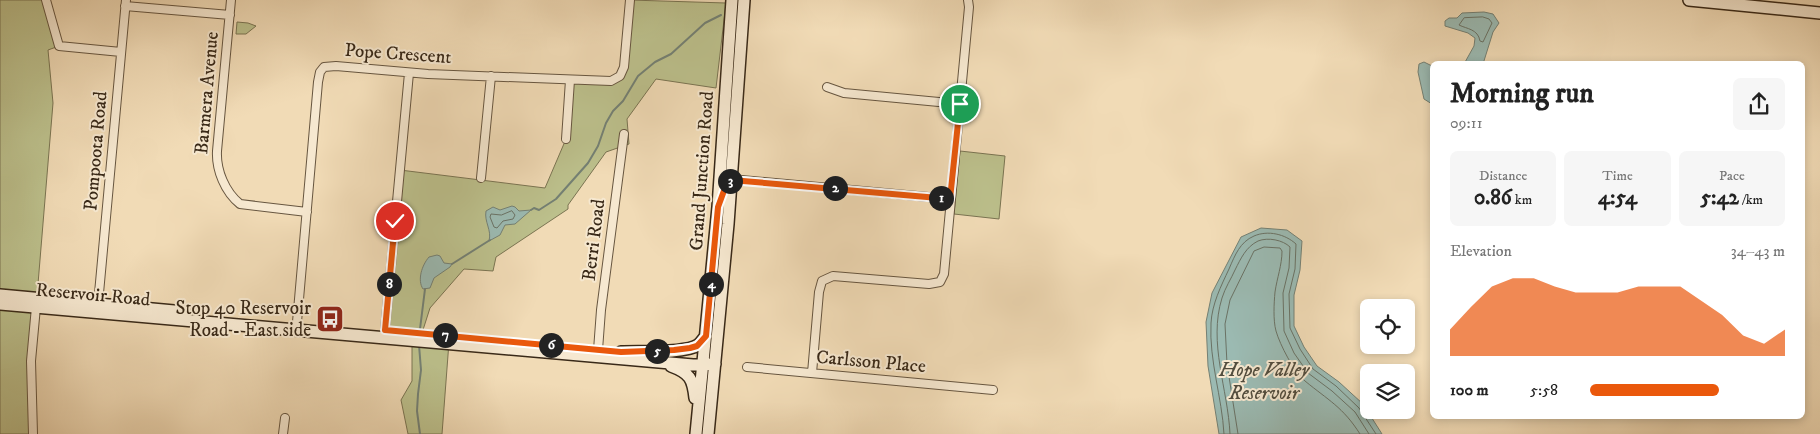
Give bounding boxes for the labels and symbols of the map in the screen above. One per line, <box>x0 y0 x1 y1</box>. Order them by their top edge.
street label: Barmera Avenue <box>190 30 224 155</box>
street label: Pope Crescent <box>344 39 452 69</box>
pin <box>939 83 981 125</box>
street label: Pompoota Road <box>79 90 113 212</box>
street label: Grand Junction Road <box>685 90 719 252</box>
pin: 3 <box>718 168 742 194</box>
pin: 2 <box>822 176 848 200</box>
pin: 1 <box>928 186 954 210</box>
street label: Berri Road <box>578 197 610 282</box>
pin <box>374 200 416 242</box>
pin: 8 <box>376 272 402 296</box>
pin: 4 <box>698 272 724 296</box>
street label: Reservoir Road <box>35 279 152 312</box>
place label: Stop 40 Reservoir Road - East side <box>175 297 311 342</box>
bus stop icon: Stop 40 Reservoir Road - East side <box>315 304 345 334</box>
pin: 7 <box>432 322 458 348</box>
pin: 6 <box>538 332 564 358</box>
pin: 5 <box>644 338 670 364</box>
street label: Carlsson Place <box>815 346 927 378</box>
water label: Hope Valley Reservoir <box>1218 358 1310 406</box>

